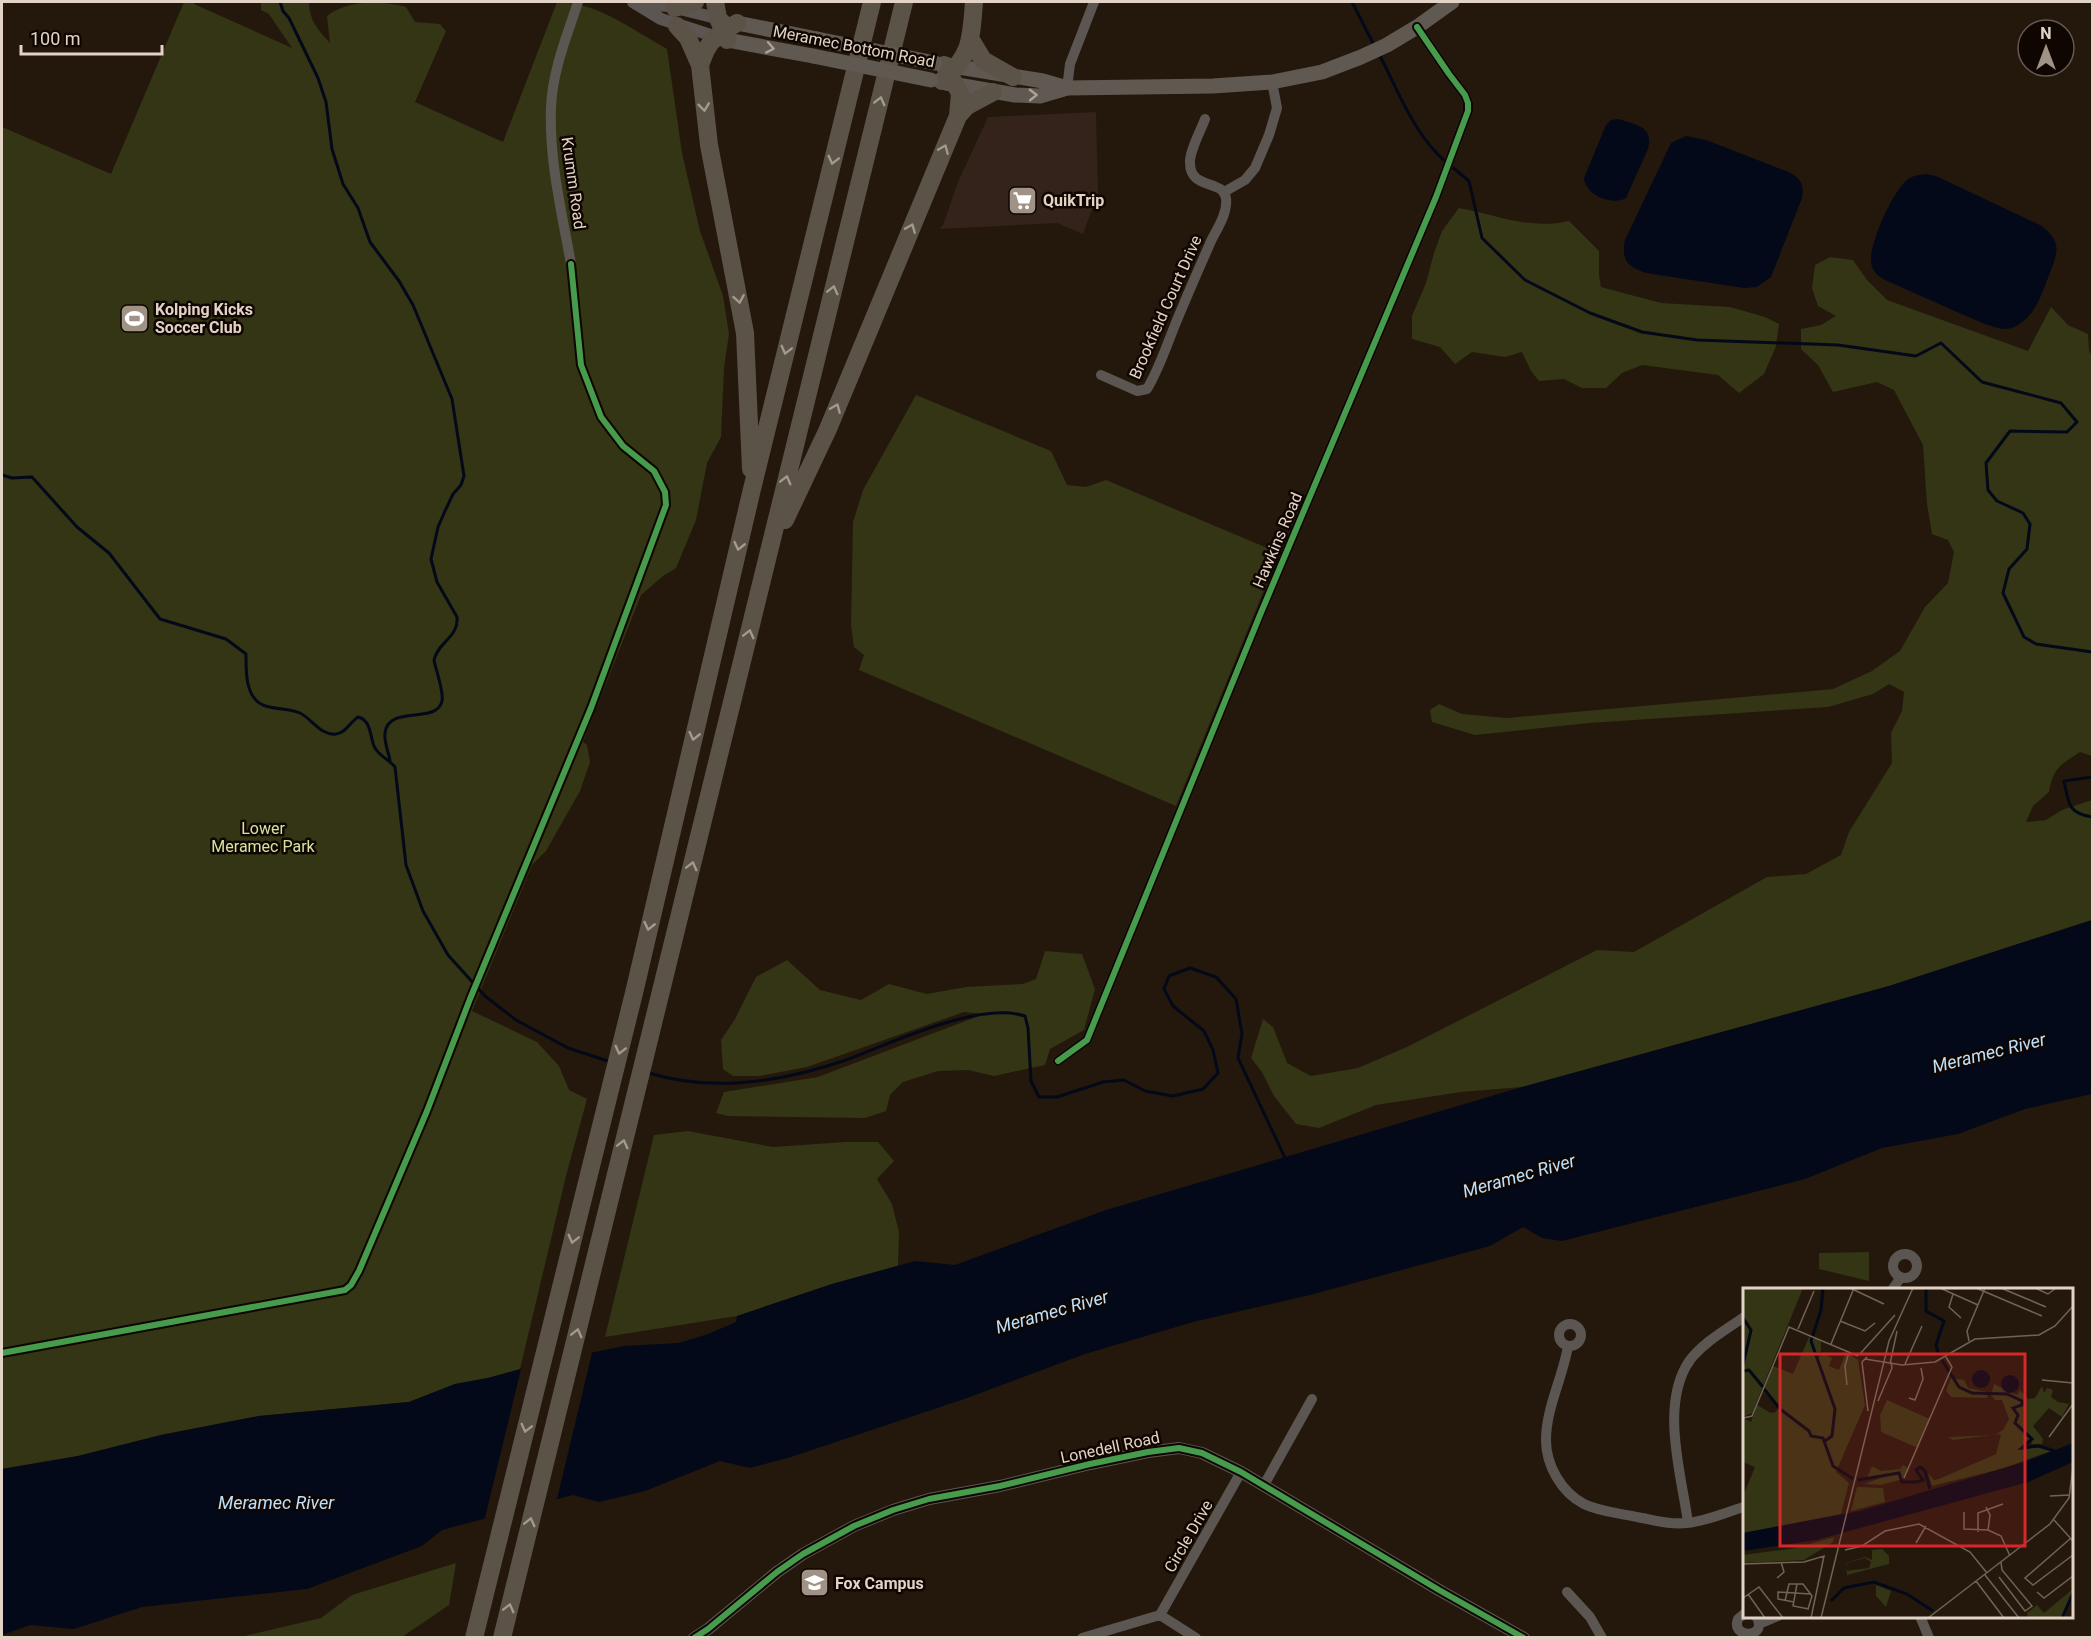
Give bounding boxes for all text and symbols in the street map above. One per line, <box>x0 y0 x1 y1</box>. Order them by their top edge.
scale bar <box>21 18 162 56</box>
north arrow <box>2016 18 2076 78</box>
street label: Meramec Bottom Road <box>771 21 936 71</box>
text: N <box>2040 24 2052 43</box>
text: 100 m <box>30 28 81 49</box>
one-way arrow <box>765 41 775 54</box>
one-way arrow <box>1029 89 1038 101</box>
one-way arrow <box>872 96 885 106</box>
one-way arrow <box>698 102 710 112</box>
street label: Krumm Road <box>558 136 589 230</box>
one-way arrow <box>937 145 949 156</box>
one-way arrow <box>827 155 840 165</box>
supermarket icon: QuikTrip <box>1006 184 1038 216</box>
place label: QuikTrip <box>1043 191 1104 210</box>
one-way arrow <box>904 224 916 235</box>
street label: Brookfield Court Drive <box>1125 232 1206 382</box>
one-way arrow <box>826 285 839 295</box>
one-way arrow <box>732 294 745 304</box>
place label: Kolping Kicks Soccer Club <box>155 300 253 337</box>
sports icon: Kolping Kicks Soccer Club <box>118 302 150 334</box>
one-way arrow <box>781 344 794 354</box>
one-way arrow <box>829 404 841 415</box>
one-way arrow <box>779 475 792 485</box>
street label: Hawkins Road <box>1249 490 1306 591</box>
one-way arrow <box>733 541 746 551</box>
one-way arrow <box>741 629 754 639</box>
one-way arrow <box>688 731 701 741</box>
park label: Lower Meramec Park <box>211 819 316 856</box>
one-way arrow <box>684 862 697 872</box>
one-way arrow <box>644 921 657 931</box>
water label: Meramec River <box>1930 1028 2049 1077</box>
one-way arrow <box>614 1044 627 1054</box>
one-way arrow <box>616 1139 629 1149</box>
water label: Meramec River <box>1460 1149 1579 1202</box>
one-way arrow <box>567 1234 580 1244</box>
water label: Meramec River <box>993 1285 1112 1338</box>
inset map <box>1743 1288 2073 1618</box>
one-way arrow <box>569 1328 582 1338</box>
one-way arrow <box>521 1423 534 1433</box>
street label: Lonedell Road <box>1059 1428 1161 1467</box>
water label: Meramec River <box>218 1492 335 1513</box>
street label: Circle Drive <box>1160 1497 1217 1576</box>
one-way arrow <box>522 1518 535 1528</box>
school or university icon: Fox Campus <box>798 1567 830 1599</box>
place label: Fox Campus <box>835 1574 924 1593</box>
one-way arrow <box>501 1604 514 1614</box>

